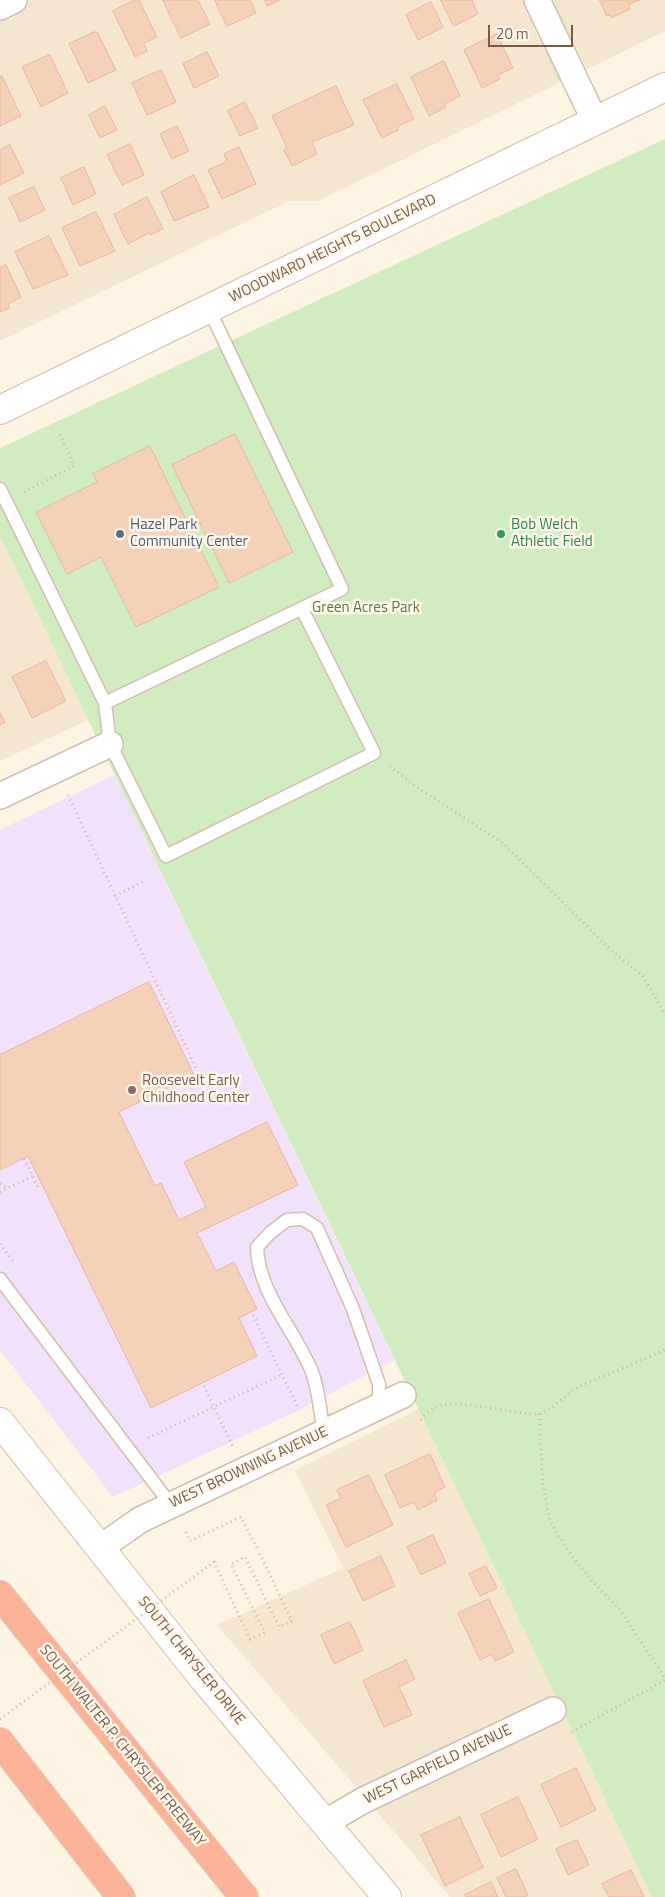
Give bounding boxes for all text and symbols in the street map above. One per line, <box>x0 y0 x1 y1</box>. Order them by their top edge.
scale bar <box>490 15 575 47</box>
text: 20 m <box>496 22 529 45</box>
street label: WOODWARD HEIGHTS BOULEVARD <box>227 191 439 307</box>
place label: Hazel Park Community Center <box>130 516 248 551</box>
place label: Bob Welch Athletic Field <box>511 516 593 551</box>
marker: Hazel Park Community Center <box>114 528 126 540</box>
marker: Bob Welch Athletic Field <box>495 528 507 540</box>
park label: Green Acres Park <box>312 599 420 617</box>
place label: Roosevelt Early Childhood Center <box>142 1072 250 1107</box>
marker: Roosevelt Early Childhood Center <box>126 1084 138 1096</box>
street label: WEST BROWNING AVENUE <box>167 1423 331 1513</box>
street label: SOUTH CHRYSLER DRIVE <box>134 1593 248 1729</box>
street label: SOUTH WALTER P. CHRYSLER FREEWAY <box>35 1642 209 1850</box>
street label: WEST GARFIELD AVENUE <box>361 1721 515 1809</box>

